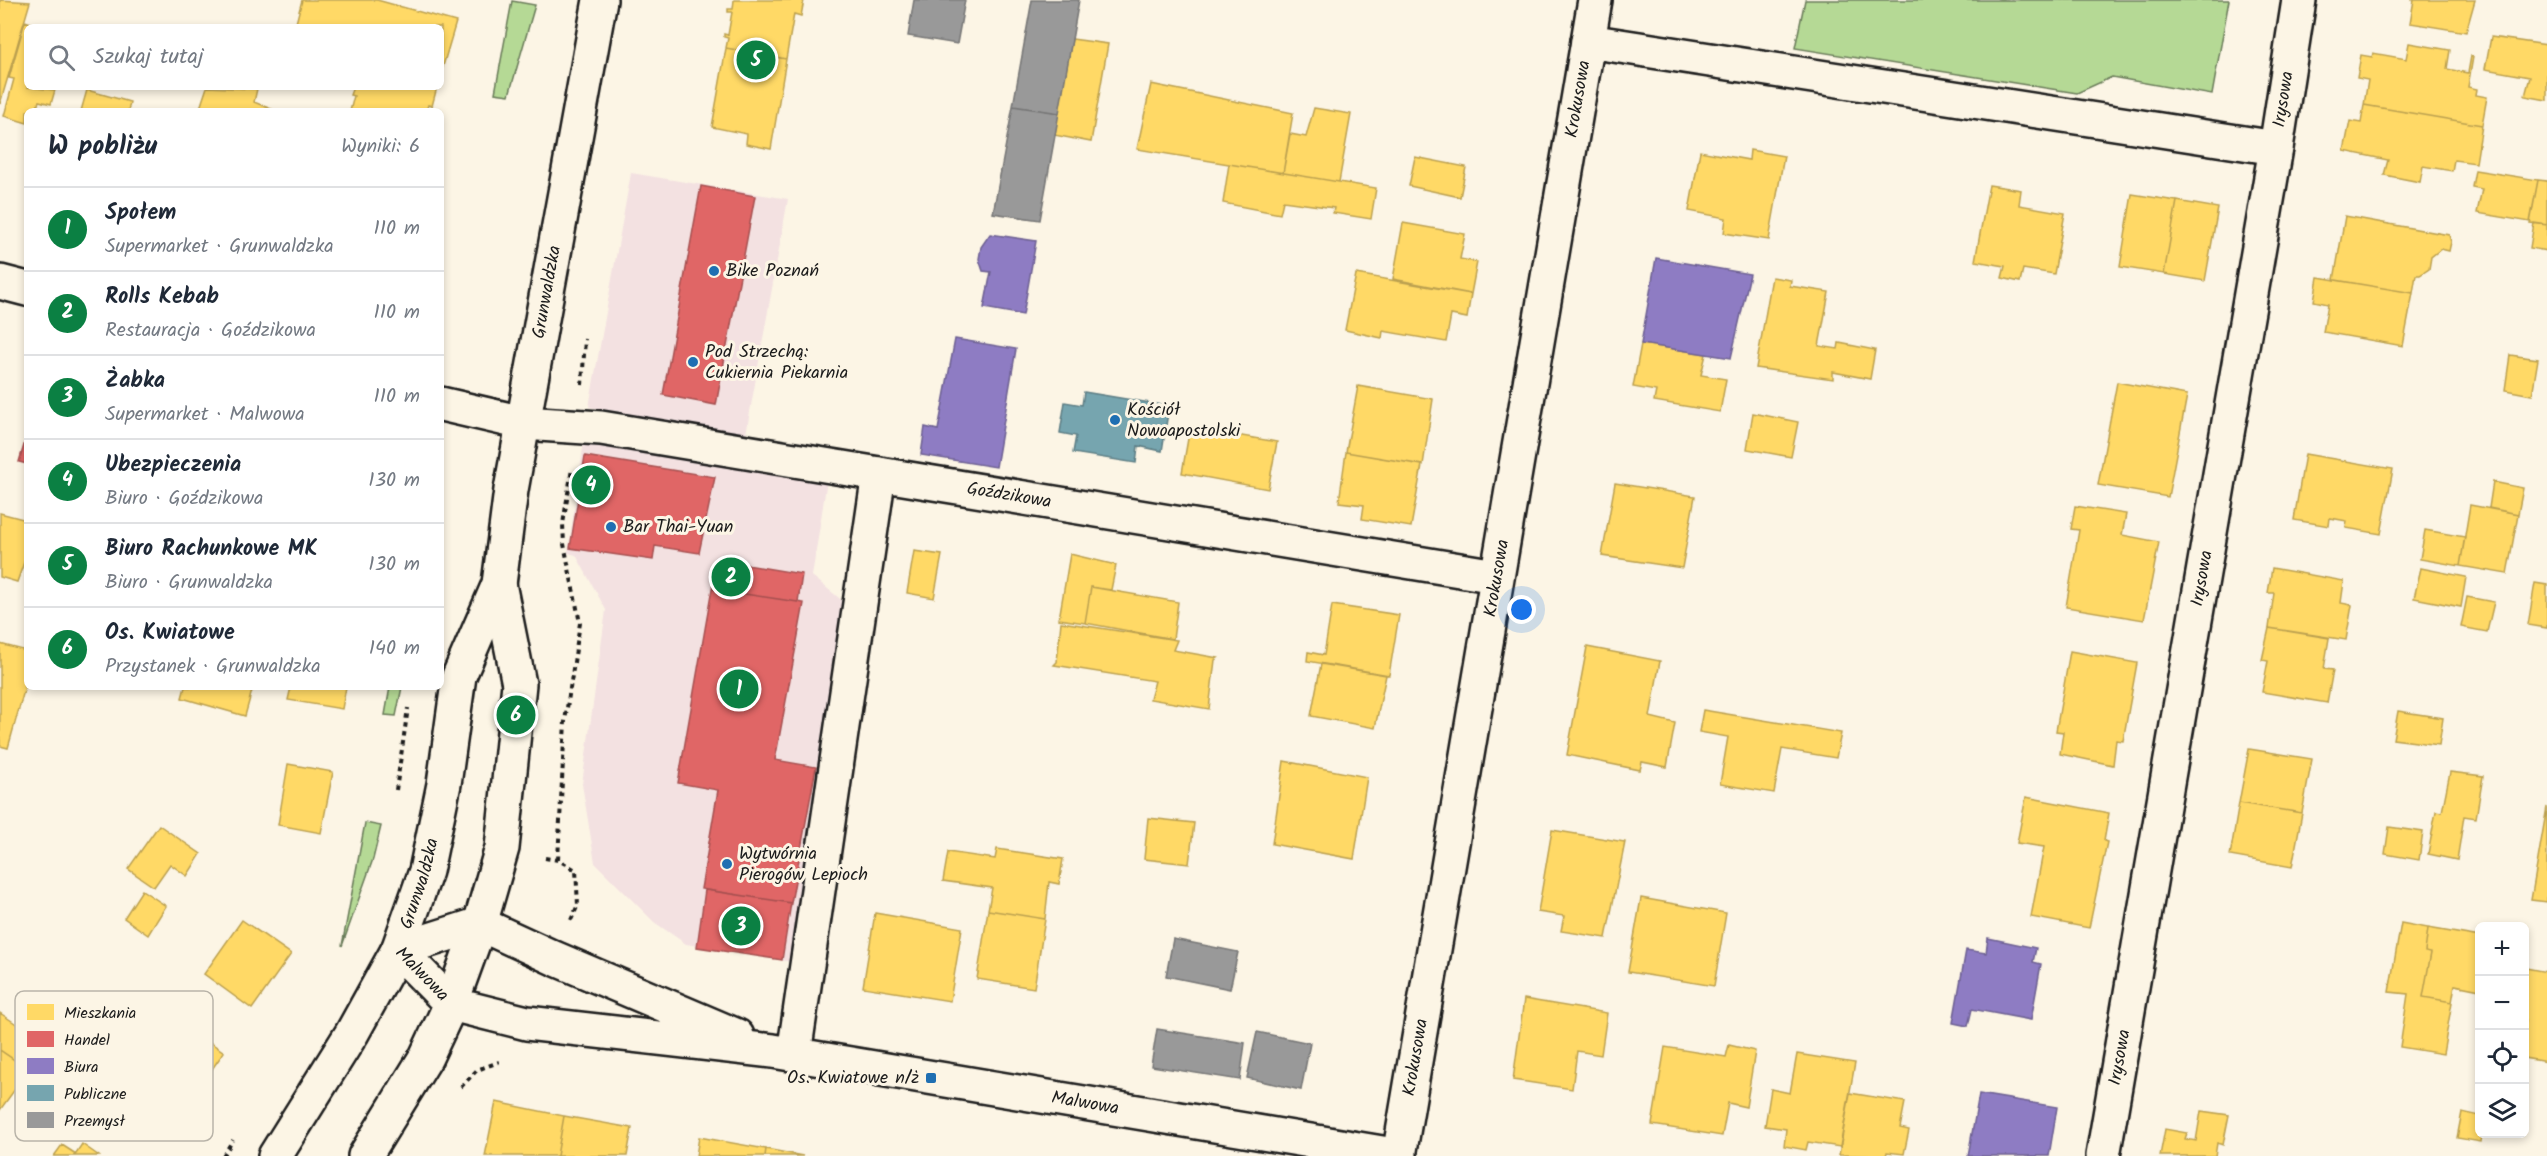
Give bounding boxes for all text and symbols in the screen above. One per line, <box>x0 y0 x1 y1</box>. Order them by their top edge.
search box <box>24 24 444 90</box>
pin: 5 <box>736 38 776 82</box>
text: Szukaj tutaj <box>93 40 204 75</box>
icon: search <box>45 41 78 74</box>
street label: Krokusowa <box>1557 58 1599 140</box>
street label: Irysowa <box>2265 69 2302 129</box>
text: W pobliżu <box>48 126 157 168</box>
text: Wyniki: 6 <box>341 131 420 163</box>
text: Społem <box>105 196 176 231</box>
text: 1 <box>64 213 71 245</box>
text: 110 m <box>374 213 420 245</box>
text: Supermarket · Grunwaldzka <box>105 231 334 263</box>
street label: Grunwaldzka <box>524 243 570 341</box>
place label: Bike Poznań <box>726 257 819 286</box>
marker: Bike Poznań <box>707 264 721 278</box>
text: Rolls Kebab <box>105 280 219 315</box>
text: 2 <box>62 297 73 329</box>
text: 110 m <box>374 297 420 329</box>
text: Restauracja · Goździkowa <box>105 315 316 347</box>
place label: Pod Strzechą: Cukiernia Piekarnia <box>705 338 848 388</box>
marker: Pod Strzechą: Cukiernia Piekarnia <box>686 355 700 369</box>
text: Żabka <box>105 364 165 399</box>
text: 3 <box>62 381 73 413</box>
text: 110 m <box>374 381 420 413</box>
place label: Kościół Nowoapostolski <box>1127 396 1241 446</box>
text: Supermarket · Malwowa <box>105 399 305 431</box>
marker: Kościół Nowoapostolski <box>1108 413 1122 427</box>
text: Ubezpieczenia <box>105 448 241 483</box>
pin: 4 <box>572 462 610 508</box>
text: 4 <box>62 465 73 497</box>
text: 130 m <box>368 465 420 497</box>
street label: Goździkowa <box>965 474 1054 517</box>
text: Biuro · Goździkowa <box>105 483 263 515</box>
place label: Bar Thai-Yuan <box>623 513 733 542</box>
marker: Bar Thai-Yuan <box>604 520 618 534</box>
text: Biuro Rachunkowe MK <box>105 532 318 567</box>
street label: Krokusowa <box>1476 537 1518 619</box>
street label: Irysowa <box>2183 548 2221 609</box>
text: 5 <box>62 549 73 581</box>
text: 130 m <box>368 549 420 581</box>
pin: 2 <box>712 554 750 600</box>
text: Biuro · Grunwaldzka <box>105 567 273 599</box>
your location <box>1507 595 1536 624</box>
text: Os. Kwiatowe <box>105 616 235 651</box>
text: 6 <box>62 633 73 665</box>
text: 140 m <box>369 633 420 665</box>
text: Przystanek · Grunwaldzka <box>105 651 321 683</box>
pin: 1 <box>720 666 758 712</box>
pin: 6 <box>496 692 536 738</box>
street label: Grunwaldzka <box>392 836 447 933</box>
place label: Wytwórnia Pierogów Lepioch <box>739 840 868 890</box>
marker: Wytwórnia Pierogów Lepioch <box>720 857 734 871</box>
pin: 3 <box>722 904 760 948</box>
map controls <box>2475 922 2529 1138</box>
button: + <box>2475 922 2529 976</box>
street label: Malwowa <box>388 940 456 1009</box>
button: − <box>2475 976 2529 1030</box>
legend <box>15 991 213 1141</box>
text: Mieszkania <box>64 1001 136 1026</box>
street label: Krokusowa <box>1395 1016 1437 1098</box>
street label: Irysowa <box>2101 1027 2139 1088</box>
text: Handel <box>64 1028 110 1053</box>
button: locate <box>2475 1030 2529 1084</box>
text: Biura <box>64 1055 99 1080</box>
place label: Os. Kwiatowe n/ż <box>787 1064 919 1093</box>
marker: Os. Kwiatowe n/ż <box>924 1071 938 1085</box>
text: Publiczne <box>64 1082 126 1107</box>
street label: Malwowa <box>1049 1083 1121 1123</box>
button: layers <box>2475 1084 2529 1138</box>
text: Przemysł <box>64 1109 126 1134</box>

